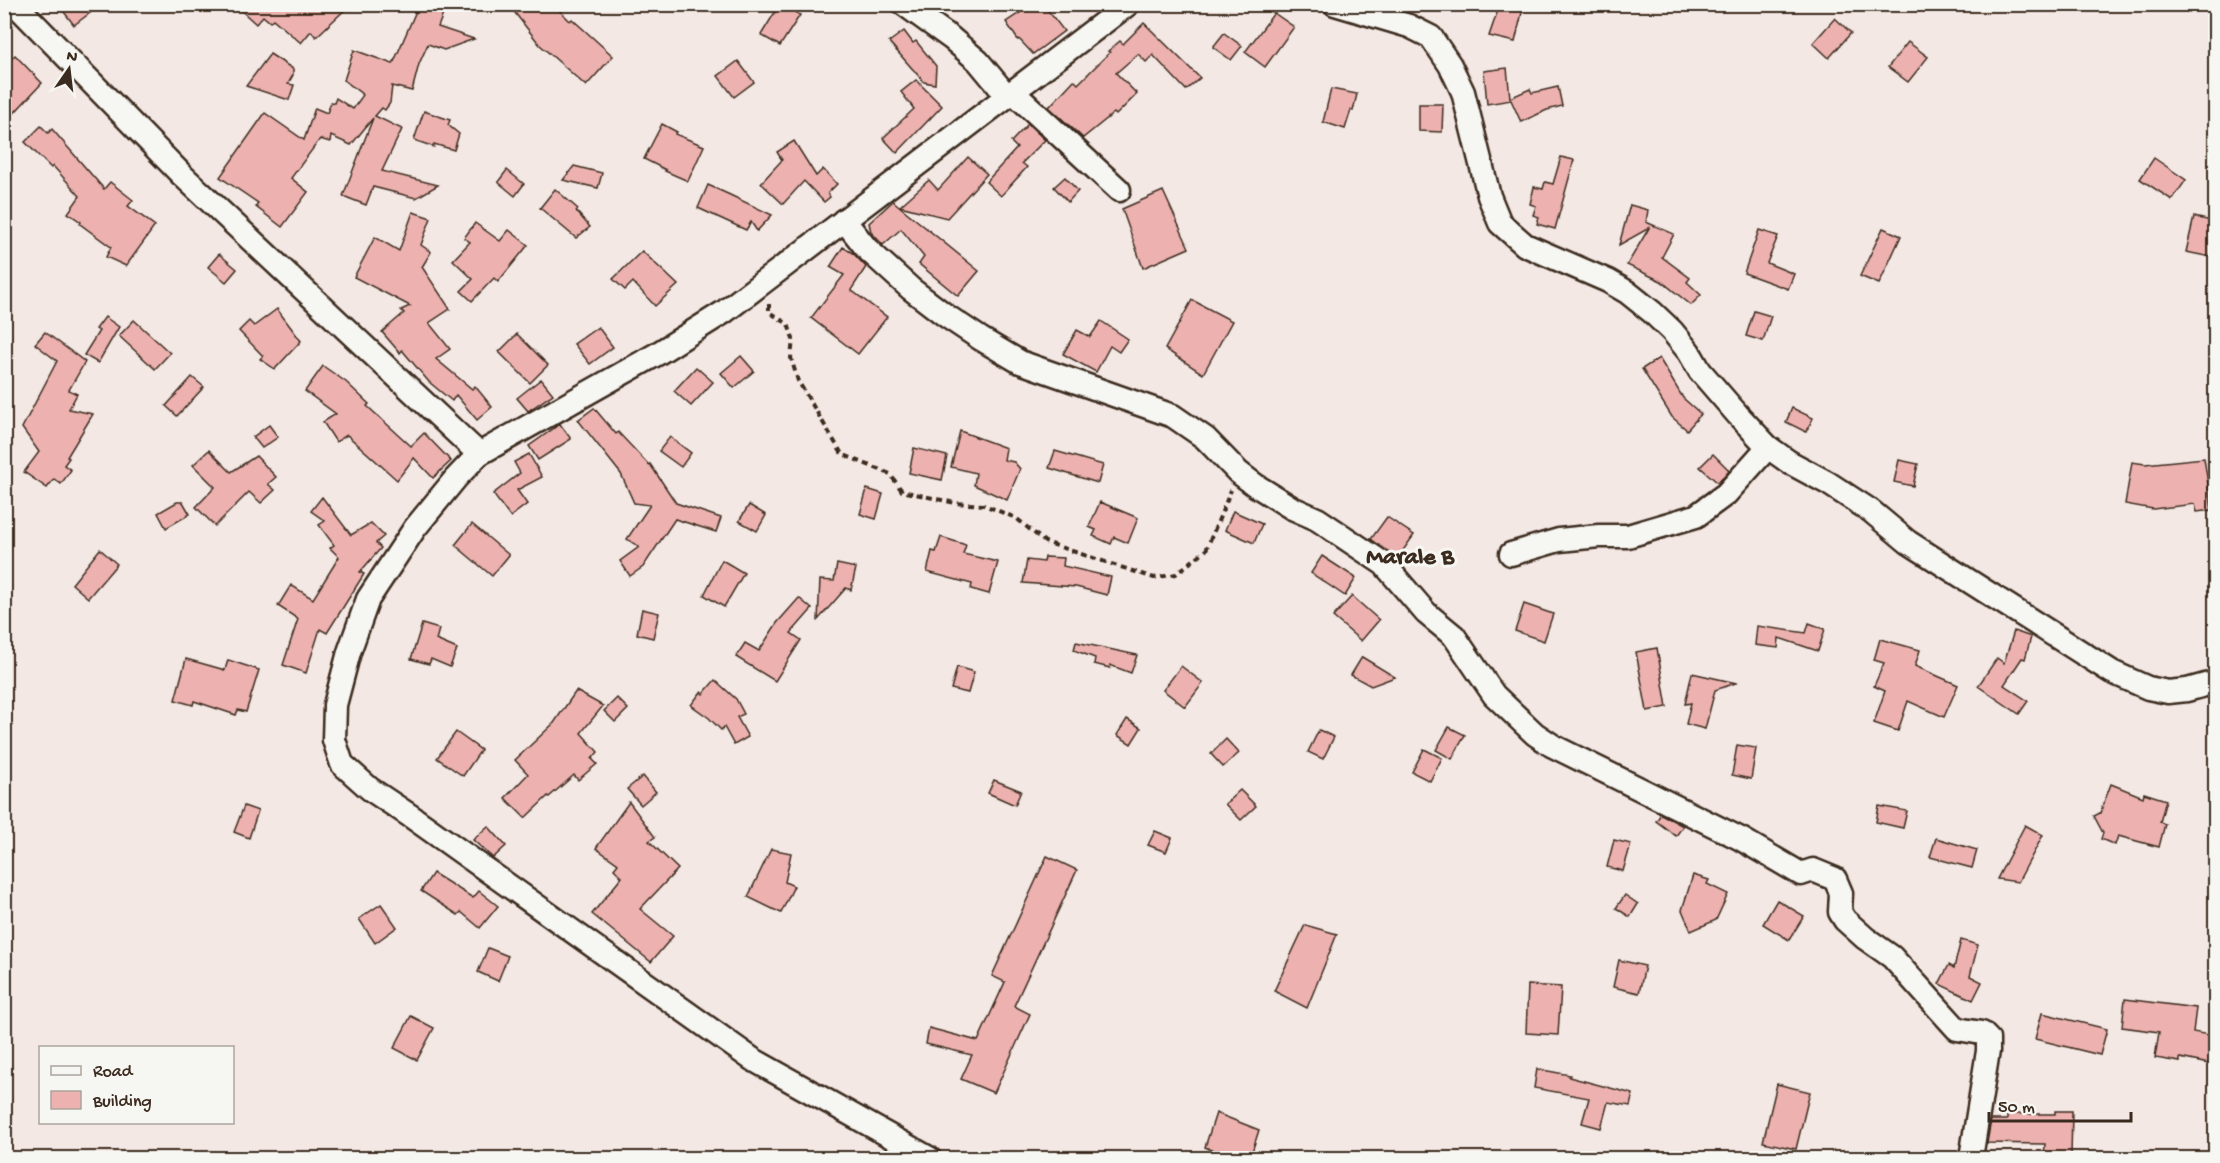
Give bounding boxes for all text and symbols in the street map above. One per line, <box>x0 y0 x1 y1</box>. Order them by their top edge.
north arrow <box>39 39 99 99</box>
text: N <box>64 47 80 68</box>
district label: Marale B <box>1366 544 1455 573</box>
legend <box>39 1046 234 1124</box>
text: Road <box>93 1062 134 1083</box>
scale bar <box>1989 1085 2132 1123</box>
text: Building <box>92 1092 152 1113</box>
text: 50 m <box>1998 1098 2035 1119</box>

